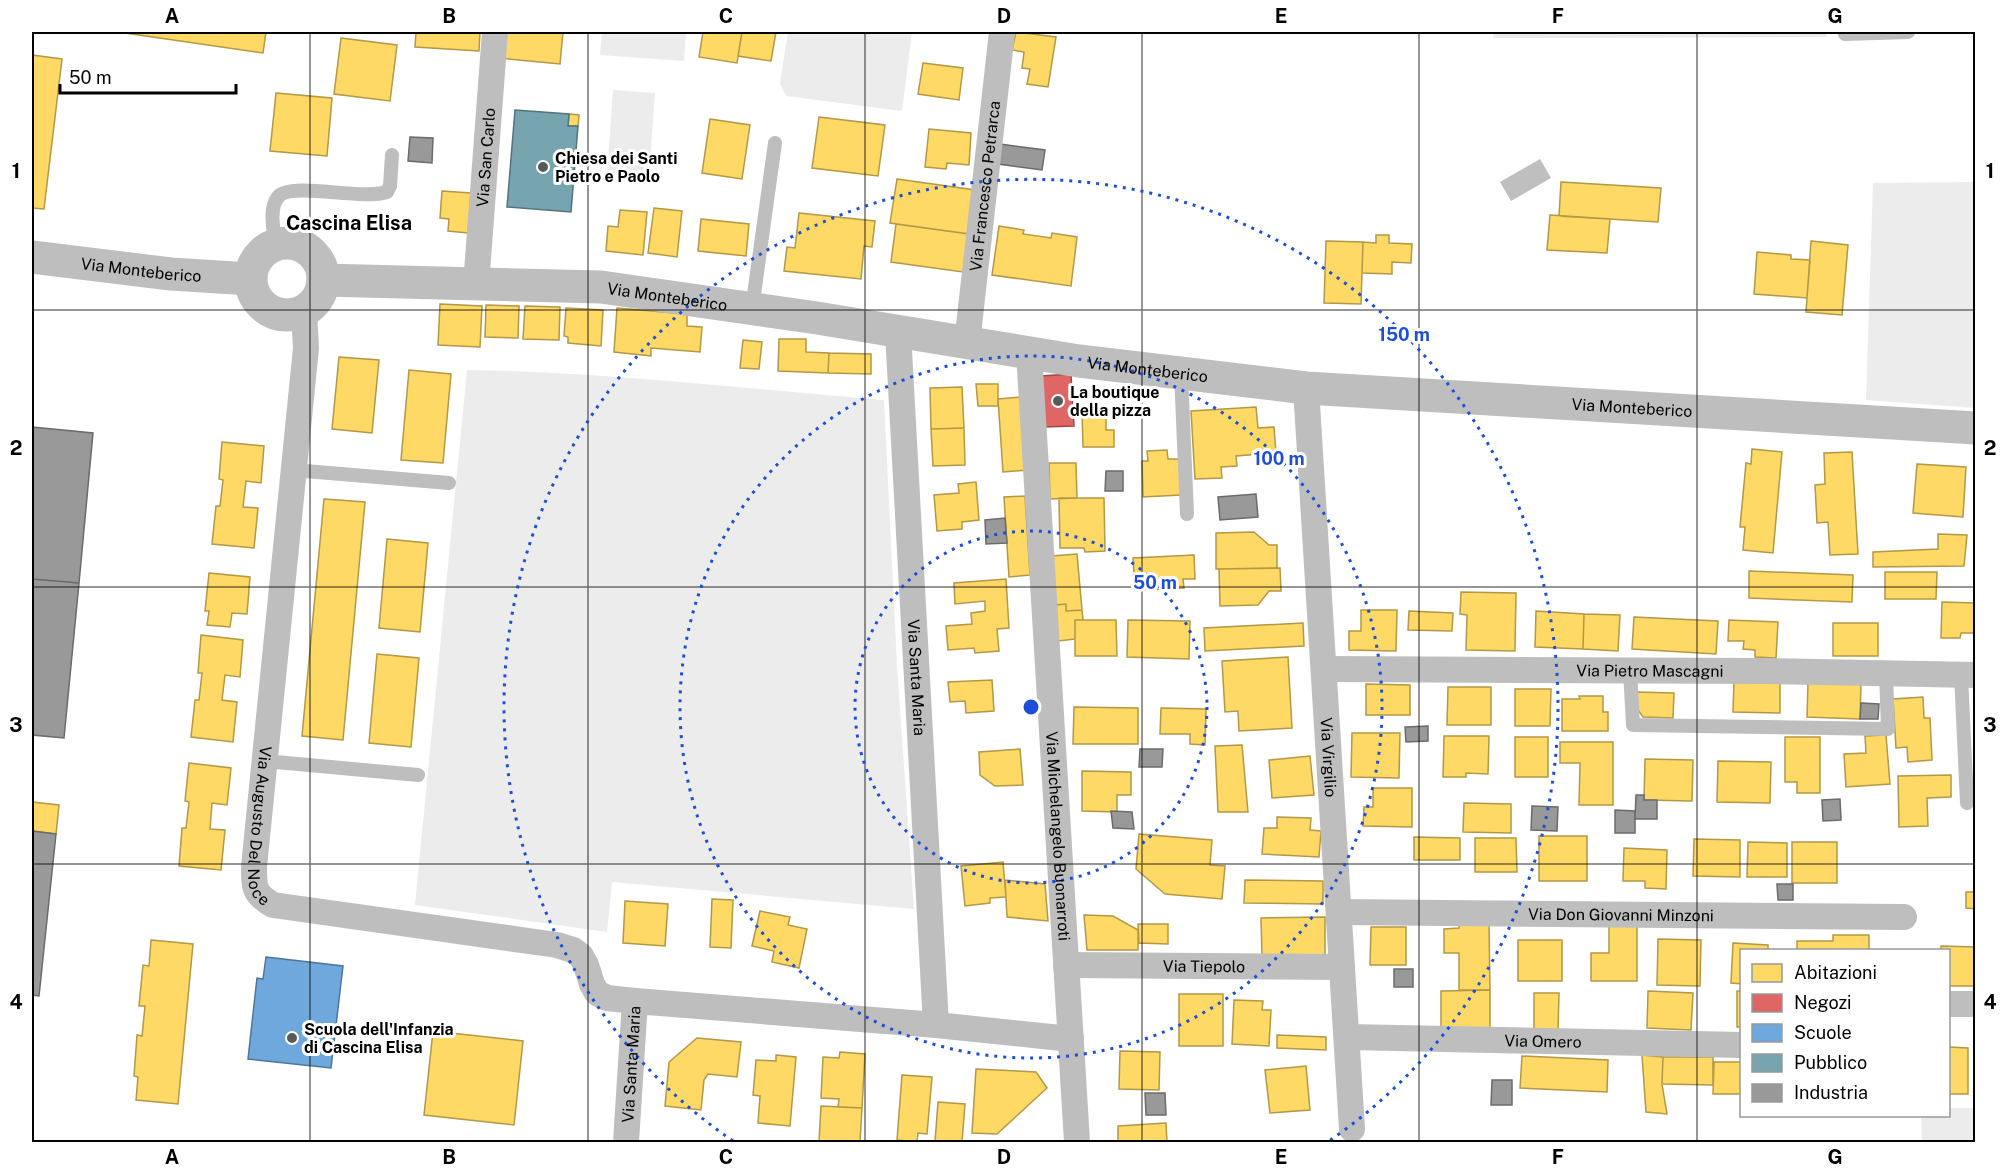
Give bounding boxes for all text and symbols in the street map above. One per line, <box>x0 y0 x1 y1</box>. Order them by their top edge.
text: A <box>165 4 179 28</box>
text: B <box>442 4 456 28</box>
text: C <box>719 4 733 28</box>
text: D <box>997 4 1011 28</box>
text: E <box>1275 4 1287 28</box>
text: F <box>1552 4 1564 28</box>
text: G <box>1827 4 1843 28</box>
scale bar <box>60 57 236 95</box>
text: 50 m <box>69 67 112 88</box>
street label: Via Francesco Petrarca <box>966 100 1004 272</box>
street label: Via San Carlo <box>473 107 499 208</box>
place label: Chiesa dei Santi Pietro e Paolo <box>555 149 678 186</box>
text: 1 <box>12 159 20 183</box>
text: 1 <box>1986 159 1994 183</box>
marker: Chiesa dei Santi Pietro e Paolo <box>536 160 550 174</box>
district label: Cascina Elisa <box>286 211 412 235</box>
street label: Via Monteberico <box>80 254 202 286</box>
street label: Via Monteberico <box>606 279 728 315</box>
text: 150 m <box>1378 324 1430 345</box>
street label: Via Monteberico <box>1086 353 1209 386</box>
place label: La boutique della pizza <box>1070 383 1160 420</box>
marker: La boutique della pizza <box>1051 394 1065 408</box>
street label: Via Monteberico <box>1571 395 1693 421</box>
text: 2 <box>10 436 22 460</box>
text: 2 <box>1984 436 1996 460</box>
text: 100 m <box>1253 448 1305 469</box>
text: 50 m <box>1133 572 1177 593</box>
street label: Via Santa Maria <box>904 619 929 736</box>
street label: Via Pietro Mascagni <box>1576 661 1724 681</box>
centre of rings <box>1021 697 1041 717</box>
text: 3 <box>9 713 23 737</box>
text: 3 <box>1983 713 1997 737</box>
street label: Via Virgilio <box>1316 717 1340 798</box>
street label: Via Michelangelo Buonarroti <box>1042 731 1074 941</box>
street label: Via Augusto Del Noce <box>244 745 275 910</box>
street label: Via Don Giovanni Minzoni <box>1528 905 1714 925</box>
legend <box>1740 949 1950 1117</box>
street label: Via Tiepolo <box>1163 957 1245 976</box>
text: Abitazioni <box>1794 962 1877 983</box>
text: 4 <box>9 990 23 1014</box>
text: 4 <box>1983 990 1997 1014</box>
text: Negozi <box>1794 992 1852 1013</box>
street label: Via Santa Maria <box>618 1005 645 1123</box>
place label: Scuola dell'Infanzia di Cascina Elisa <box>304 1020 454 1057</box>
text: Scuole <box>1794 1022 1852 1043</box>
marker: Scuola dell'Infanzia di Cascina Elisa <box>285 1031 299 1045</box>
street label: Via Omero <box>1504 1031 1582 1052</box>
text: Pubblico <box>1794 1052 1867 1073</box>
text: Industria <box>1794 1082 1868 1103</box>
text: A <box>165 1145 179 1169</box>
text: B <box>442 1145 456 1169</box>
text: C <box>719 1145 733 1169</box>
text: D <box>997 1145 1011 1169</box>
text: E <box>1275 1145 1287 1169</box>
text: F <box>1552 1145 1564 1169</box>
text: G <box>1827 1145 1843 1169</box>

